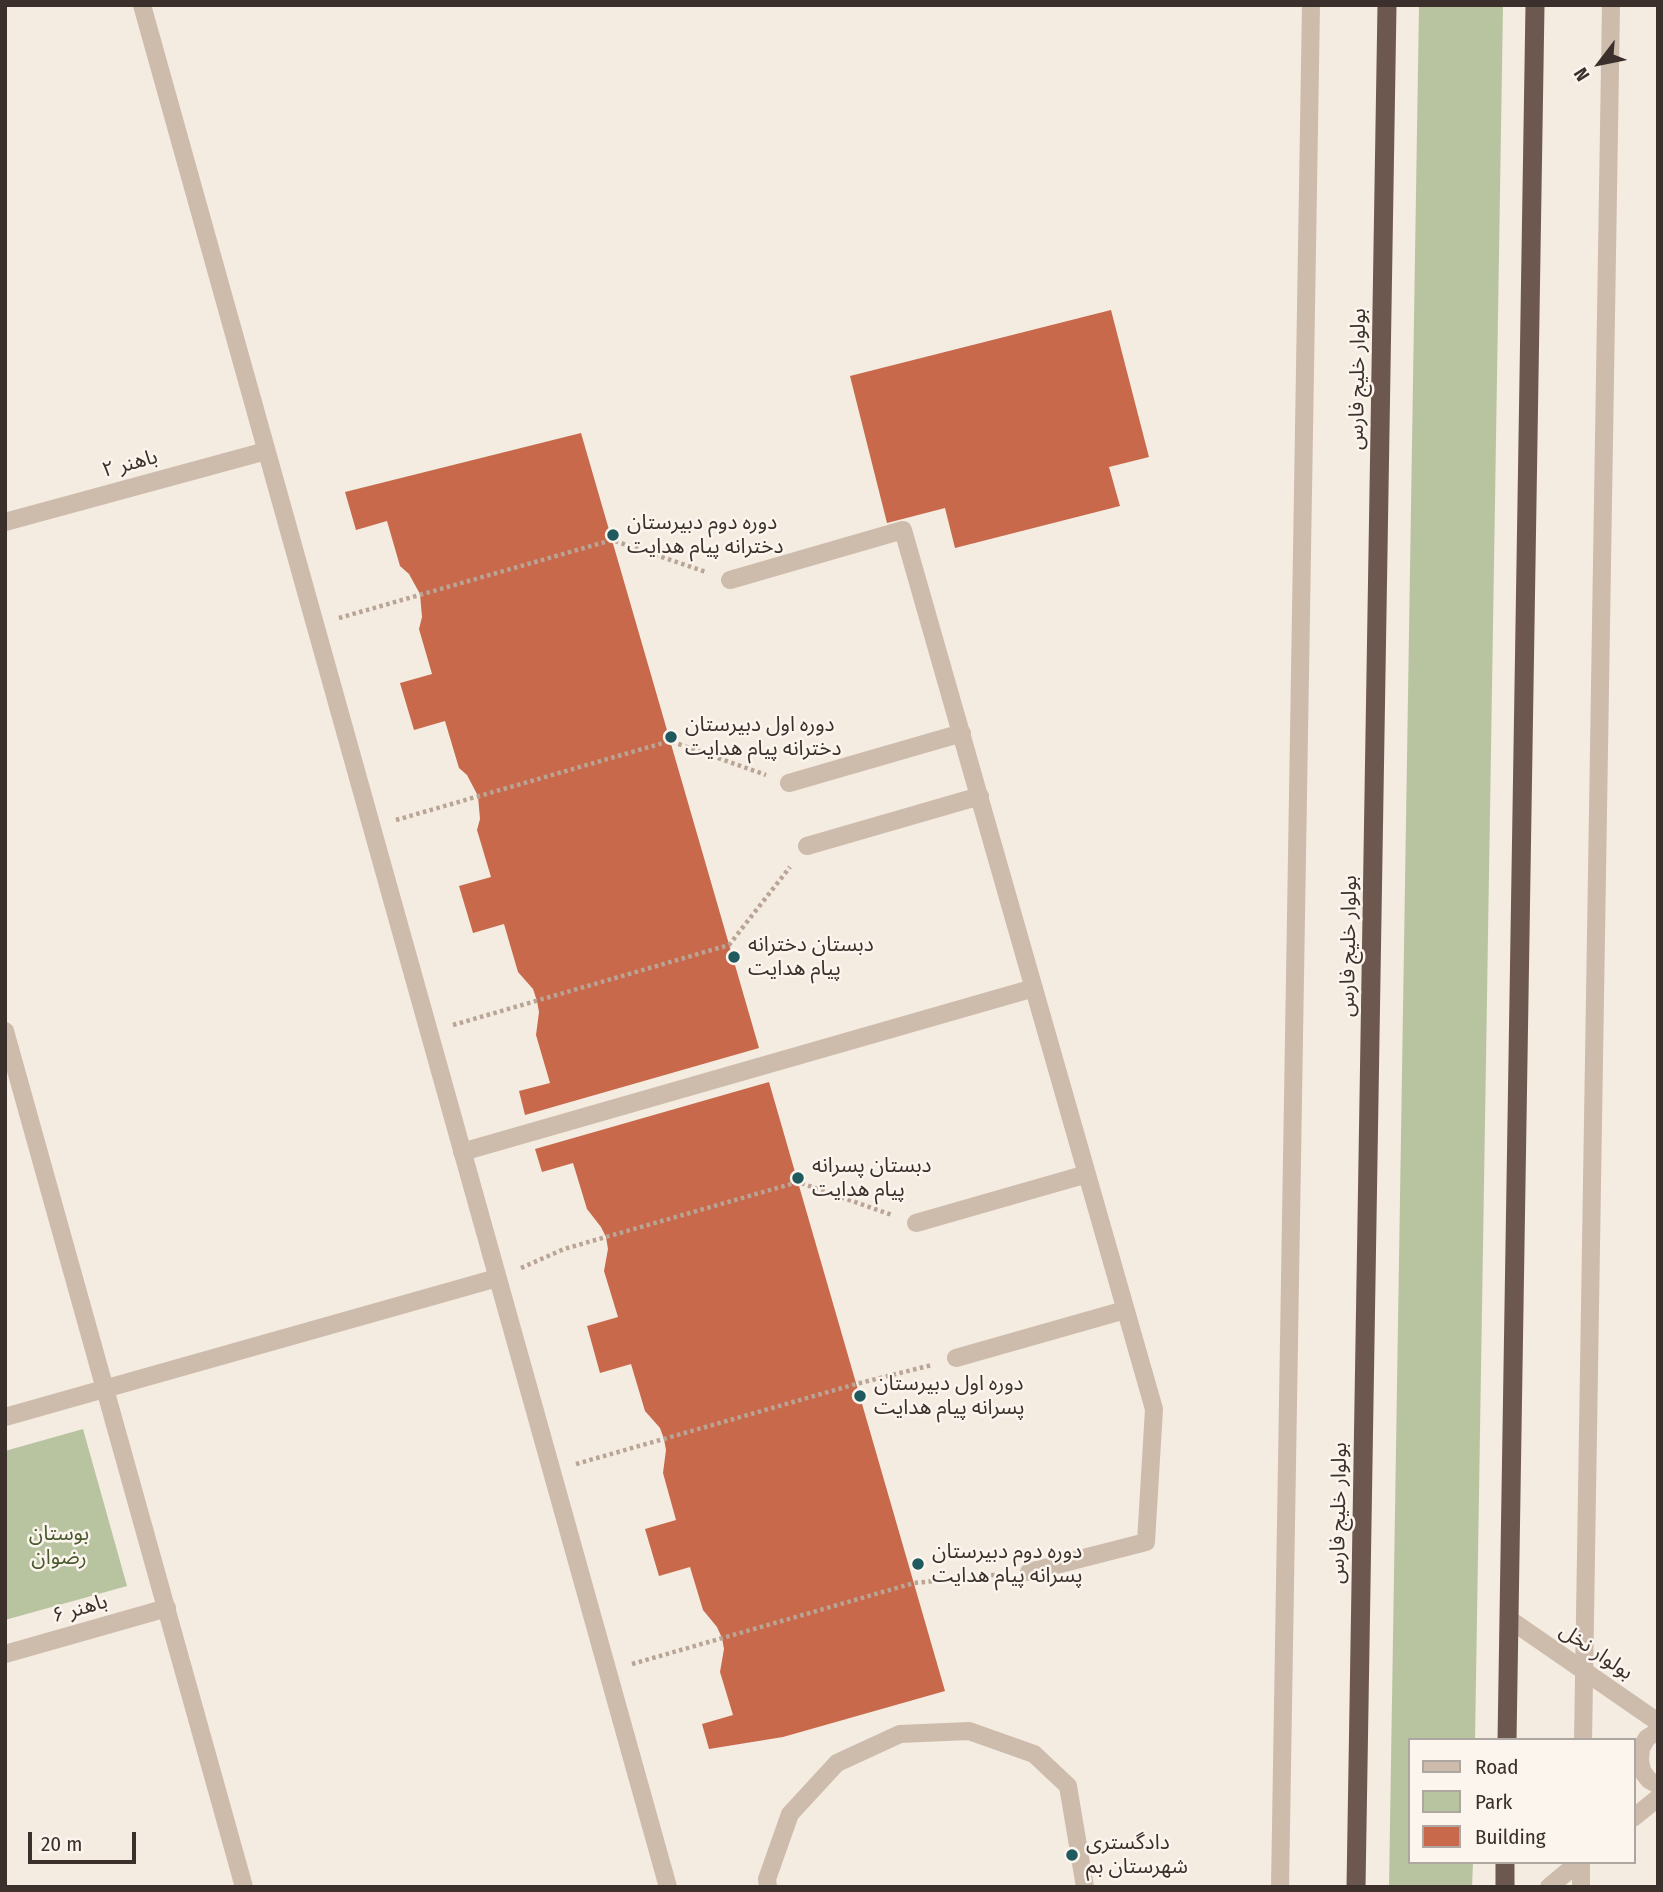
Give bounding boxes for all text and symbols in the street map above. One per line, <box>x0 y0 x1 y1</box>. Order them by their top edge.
north arrow <box>1565 28 1635 98</box>
text: N <box>1569 63 1595 85</box>
street label: بولوار خلیج فارس <box>1344 308 1372 450</box>
street label: باهنر ۲ <box>100 445 160 483</box>
place label: دوره دوم دبیرستان دخترانه پیام هدایت <box>627 510 784 560</box>
marker: دوره دوم دبیرستان دخترانه پیام هدایت <box>605 527 621 543</box>
place label: دوره اول دبیرستان دخترانه پیام هدایت <box>685 712 842 762</box>
marker: دوره اول دبیرستان دخترانه پیام هدایت <box>663 729 679 745</box>
street label: بولوار خلیج فارس <box>1335 875 1363 1017</box>
place label: دبستان دخترانه پیام هدایت <box>748 932 874 982</box>
marker: دبستان دخترانه پیام هدایت <box>726 949 742 965</box>
place label: دبستان پسرانه پیام هدایت <box>812 1153 932 1203</box>
marker: دبستان پسرانه پیام هدایت <box>790 1170 806 1186</box>
place label: دوره اول دبیرستان پسرانه پیام هدایت <box>874 1371 1024 1421</box>
marker: دوره اول دبیرستان پسرانه پیام هدایت <box>852 1388 868 1404</box>
street label: بولوار خلیج فارس <box>1325 1442 1353 1584</box>
park label: بوستان رضوان <box>29 1521 89 1571</box>
place label: دوره دوم دبیرستان پسرانه پیام هدایت <box>932 1539 1082 1589</box>
marker: دوره دوم دبیرستان پسرانه پیام هدایت <box>910 1556 926 1572</box>
street label: باهنر ۶ <box>49 1589 111 1629</box>
street label: بولوار نخل <box>1555 1618 1637 1686</box>
legend <box>1408 1738 1635 1864</box>
text: Road <box>1475 1754 1519 1780</box>
text: Park <box>1475 1789 1512 1815</box>
scale bar <box>32 1818 140 1862</box>
text: Building <box>1475 1824 1546 1850</box>
place label: دادگستری شهرستان بم <box>1086 1830 1188 1880</box>
text: 20 m <box>41 1831 82 1857</box>
marker: دادگستری شهرستان بم <box>1064 1847 1080 1863</box>

